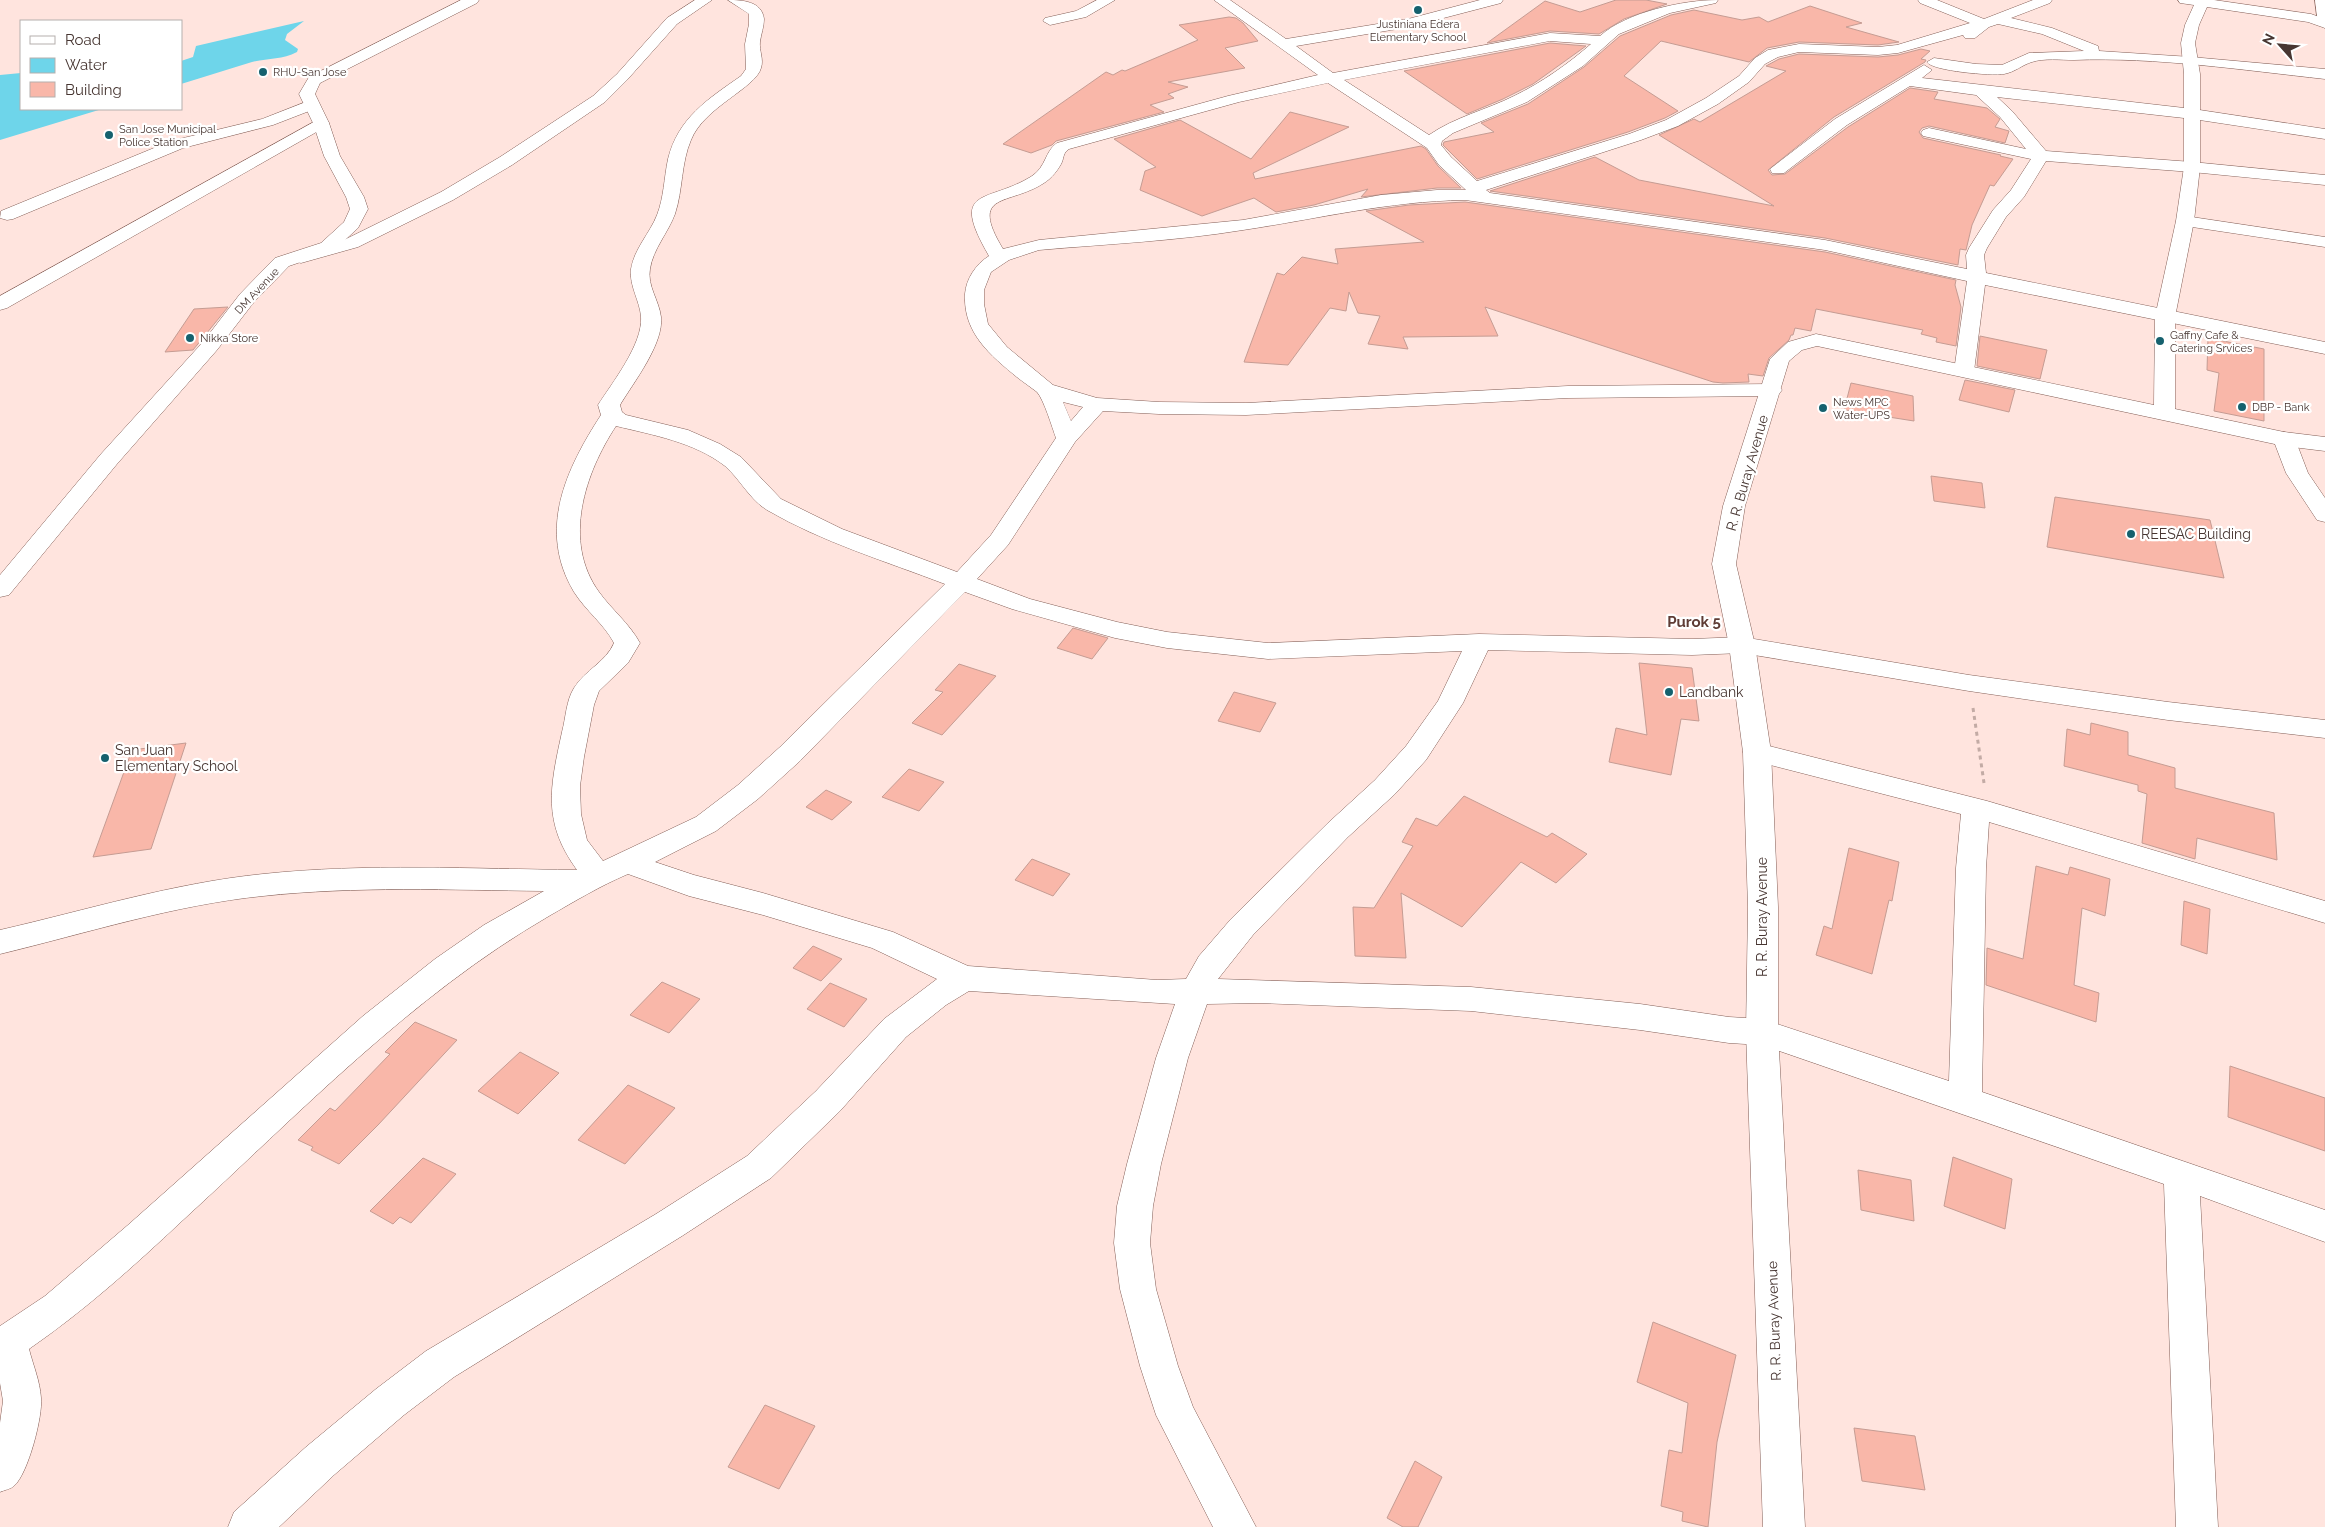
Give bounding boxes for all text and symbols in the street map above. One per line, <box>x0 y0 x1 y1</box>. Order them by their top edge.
marker: Justiniana Edera Elementary School <box>1412 4 1424 16</box>
place label: Justiniana Edera Elementary School <box>1370 18 1466 44</box>
legend <box>20 20 182 110</box>
north arrow <box>2255 20 2305 70</box>
text: Road <box>65 31 101 49</box>
text: N <box>2259 31 2278 47</box>
text: Water <box>65 56 108 74</box>
marker: RHU-San Jose <box>257 66 269 78</box>
place label: RHU-San Jose <box>273 66 347 79</box>
text: Building <box>65 81 122 99</box>
place label: San Jose Municipal Police Station <box>119 123 216 149</box>
marker: San Jose Municipal Police Station <box>103 129 115 141</box>
street label: DM Avenue <box>232 265 282 317</box>
place label: Gaffny Cafe & Catering Srvices <box>2170 329 2252 355</box>
marker: Nikka Store <box>184 332 196 344</box>
place label: Nikka Store <box>200 332 259 345</box>
marker: Gaffny Cafe & Catering Srvices <box>2154 335 2166 347</box>
place label: News MPC Water-UPS <box>1833 396 1890 422</box>
marker: DBP - Bank <box>2236 401 2248 413</box>
place label: DBP - Bank <box>2252 401 2310 414</box>
marker: News MPC Water-UPS <box>1817 402 1829 414</box>
street label: R. R. Buray Avenue <box>1723 413 1771 533</box>
place label: REESAC Building <box>2141 526 2251 542</box>
marker: REESAC Building <box>2125 528 2137 540</box>
district label: Purok 5 <box>1667 613 1721 631</box>
place label: Landbank <box>1679 684 1744 700</box>
marker: Landbank <box>1663 686 1675 698</box>
place label: San Juan Elementary School <box>115 742 238 774</box>
marker: San Juan Elementary School <box>99 752 111 764</box>
street label: R. R. Buray Avenue <box>1754 857 1770 977</box>
street label: R. R. Buray Avenue <box>1764 1261 1784 1381</box>

